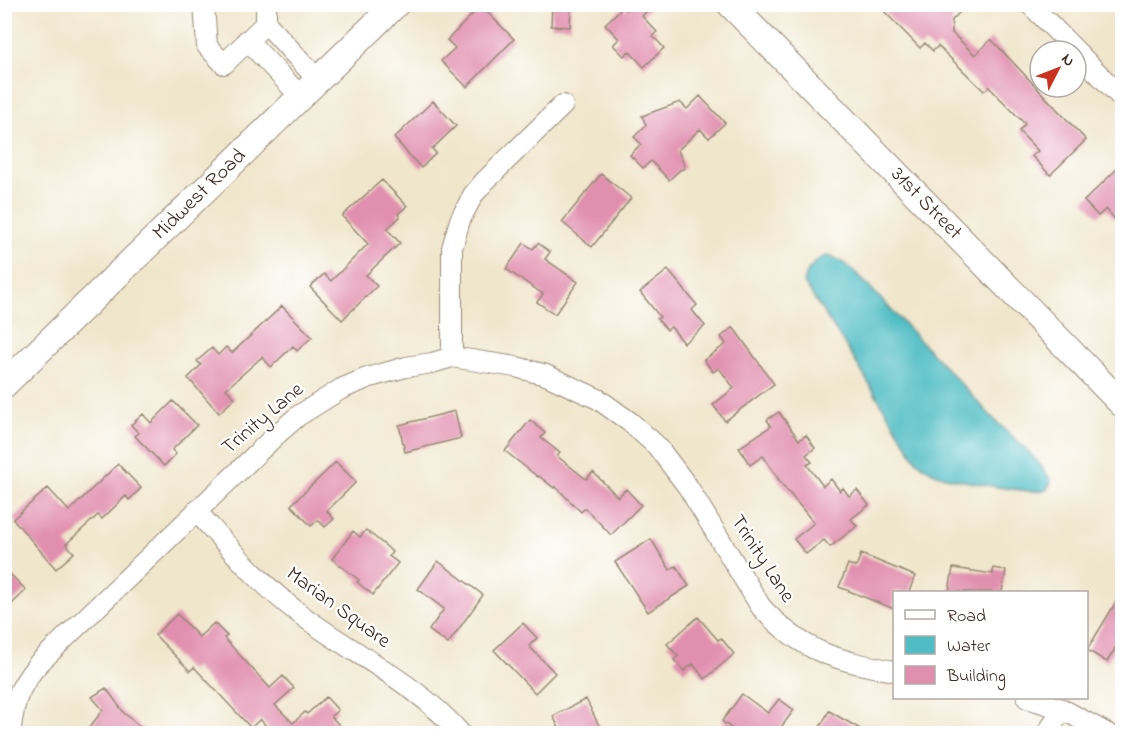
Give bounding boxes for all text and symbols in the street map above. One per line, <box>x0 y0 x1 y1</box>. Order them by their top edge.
north arrow <box>1028 39 1088 99</box>
text: N <box>1055 48 1080 72</box>
street label: Midwest Road <box>146 142 253 247</box>
street label: 31st Street <box>883 161 969 247</box>
street label: Trinity Lane <box>215 375 312 464</box>
street label: Trinity Lane <box>721 509 802 610</box>
street label: Marian Square <box>280 560 397 657</box>
legend <box>893 591 1088 699</box>
text: Road <box>947 604 986 630</box>
text: Water <box>947 634 991 660</box>
text: Building <box>946 664 1006 691</box>

